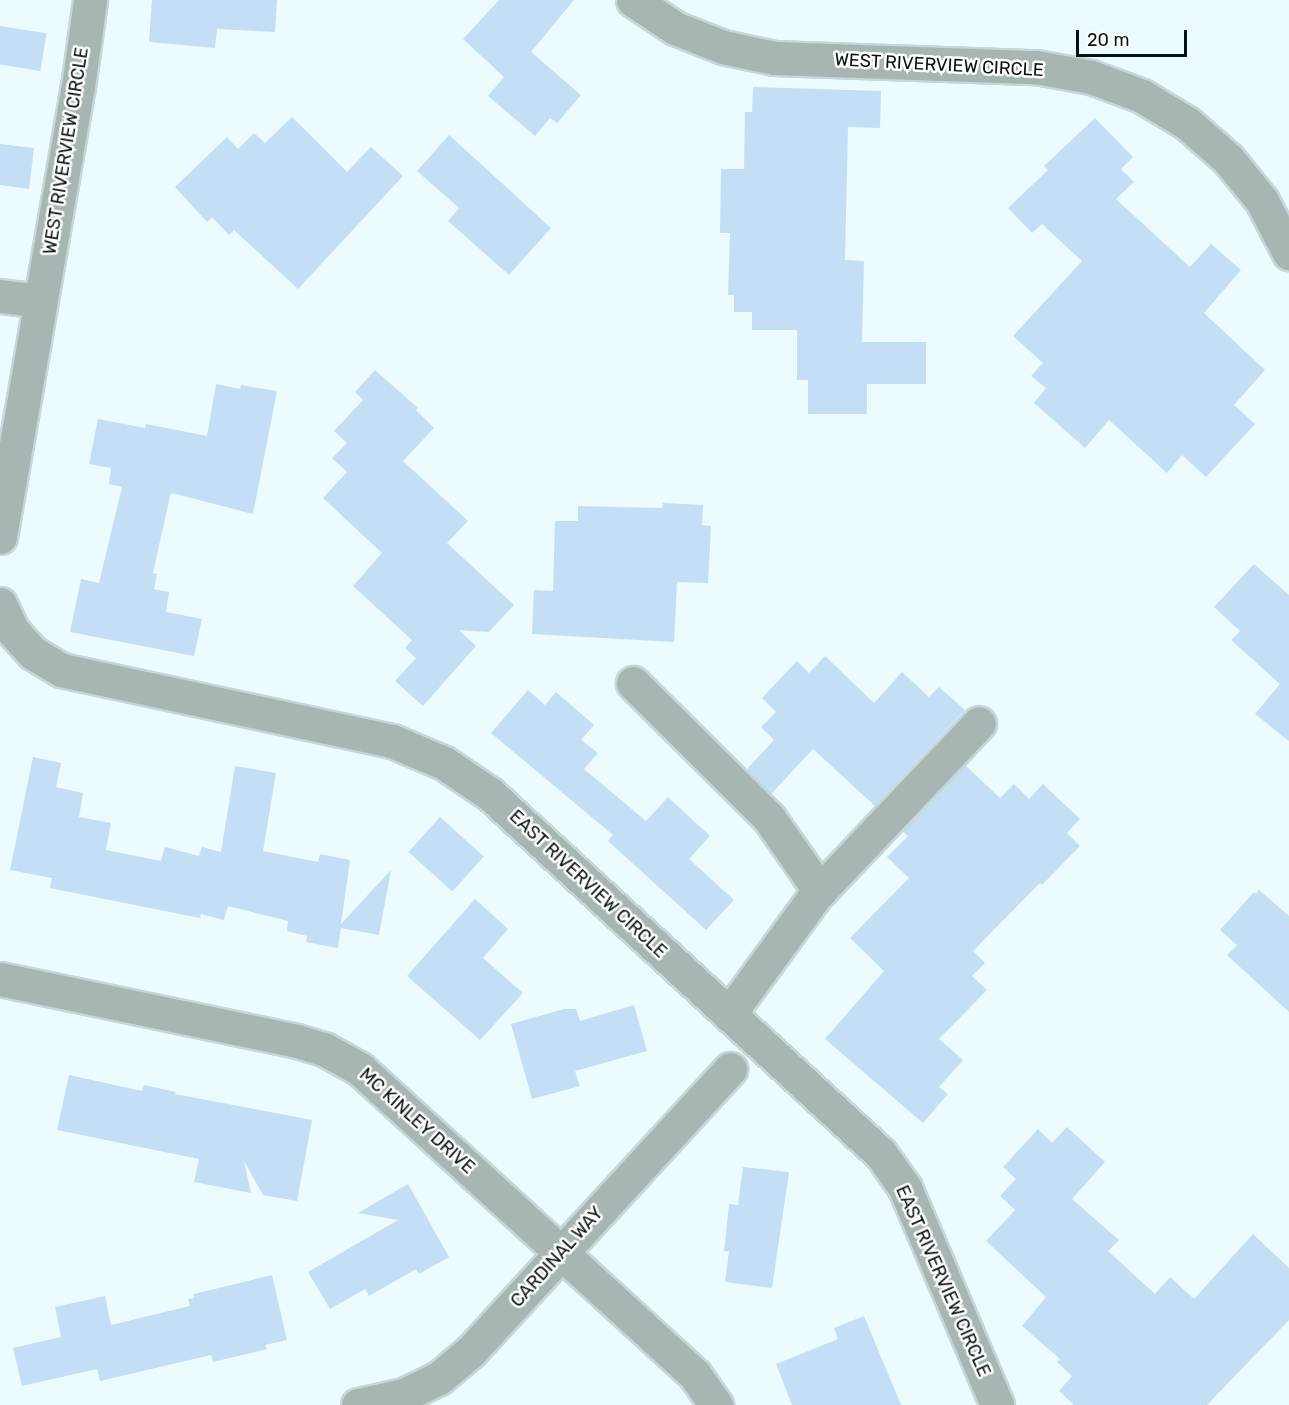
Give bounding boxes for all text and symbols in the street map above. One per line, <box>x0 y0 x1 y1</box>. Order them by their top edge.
scale bar <box>1079 18 1190 56</box>
text: 20 m <box>1087 29 1129 51</box>
street label: WEST RIVERVIEW CIRCLE <box>39 46 93 256</box>
street label: WEST RIVERVIEW CIRCLE <box>833 49 1045 81</box>
street label: EAST RIVERVIEW CIRCLE <box>505 805 671 963</box>
street label: MC KINLEY DRIVE <box>355 1064 479 1178</box>
street label: EAST RIVERVIEW CIRCLE <box>891 1182 995 1380</box>
street label: CARDINAL WAY <box>506 1202 608 1312</box>

